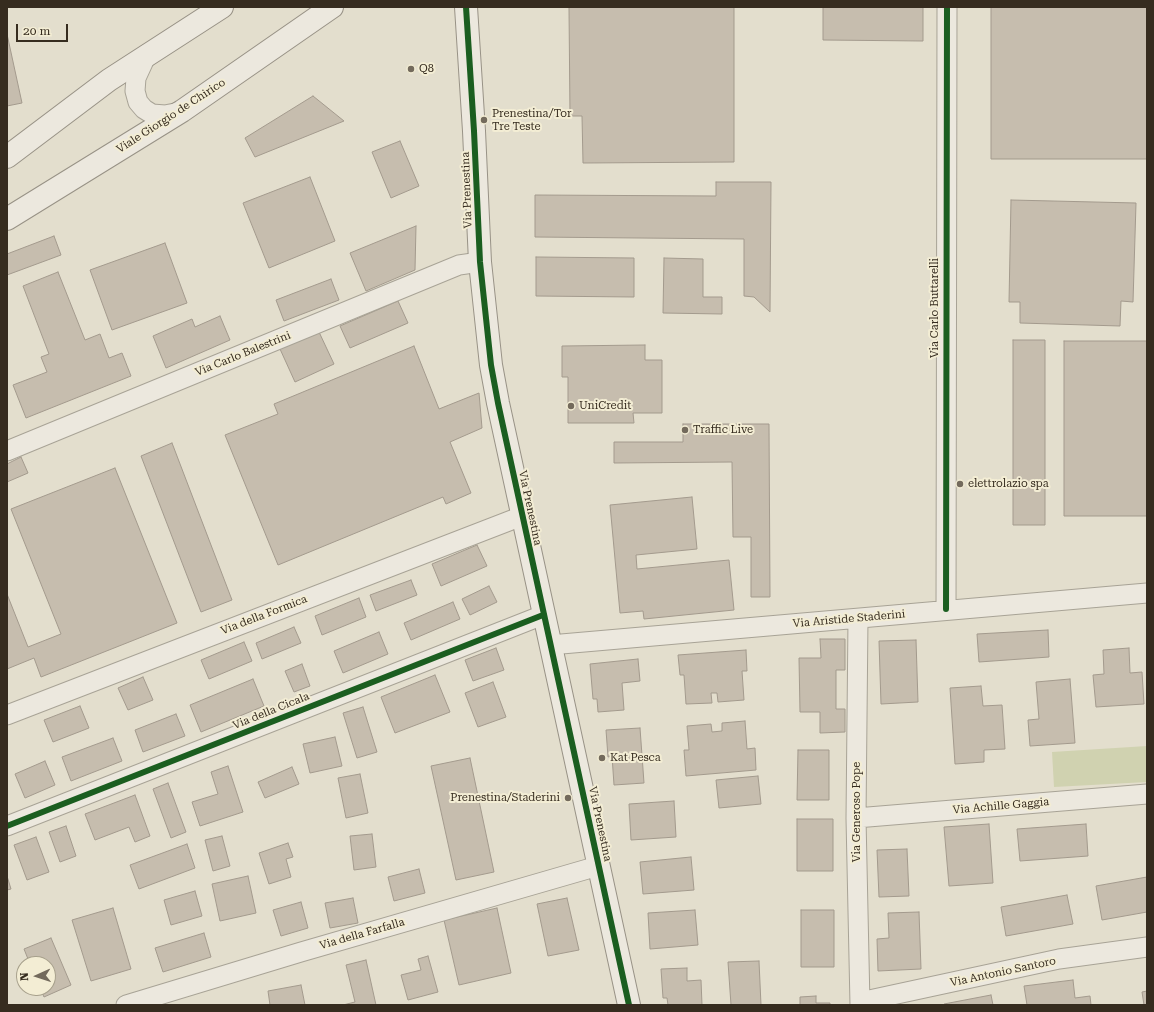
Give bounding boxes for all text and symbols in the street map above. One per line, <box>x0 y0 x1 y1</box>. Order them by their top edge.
scale bar <box>18 16 70 42</box>
text: 20 m <box>23 24 50 38</box>
place label: Q8 <box>419 62 434 76</box>
marker: Q8 <box>406 64 416 74</box>
street label: Viale Giorgio de Chirico <box>114 76 228 156</box>
place label: Prenestina/Tor Tre Teste <box>492 107 572 133</box>
marker: Prenestina/Tor Tre Teste <box>479 115 489 125</box>
street label: Via Prenestina <box>459 152 475 228</box>
street label: Via Carlo Buttarelli <box>928 258 942 358</box>
street label: Via Carlo Balestrini <box>193 329 293 379</box>
place label: UniCredit <box>579 399 631 413</box>
marker: UniCredit <box>566 401 576 411</box>
place label: Traffic Live <box>693 423 753 437</box>
marker: Traffic Live <box>680 425 690 435</box>
street label: Via Prenestina <box>516 469 544 547</box>
place label: elettrolazio spa <box>968 477 1049 491</box>
marker: elettrolazio spa <box>955 479 965 489</box>
street label: Via della Formica <box>219 592 309 638</box>
street label: Via Aristide Staderini <box>792 608 906 630</box>
street label: Via della Cicala <box>231 690 311 732</box>
place label: Kat Pesca <box>610 751 661 765</box>
marker: Kat Pesca <box>597 753 607 763</box>
street label: Via Generoso Pope <box>850 762 864 862</box>
street label: Via Prenestina <box>586 785 614 863</box>
place label: Prenestina/Staderini <box>450 791 560 805</box>
marker: Prenestina/Staderini <box>563 793 573 803</box>
street label: Via Achille Gaggia <box>952 795 1050 817</box>
street label: Via della Farfalla <box>318 916 406 952</box>
street label: Via Antonio Santoro <box>949 954 1057 990</box>
north arrow <box>16 956 56 996</box>
text: N <box>18 972 31 981</box>

